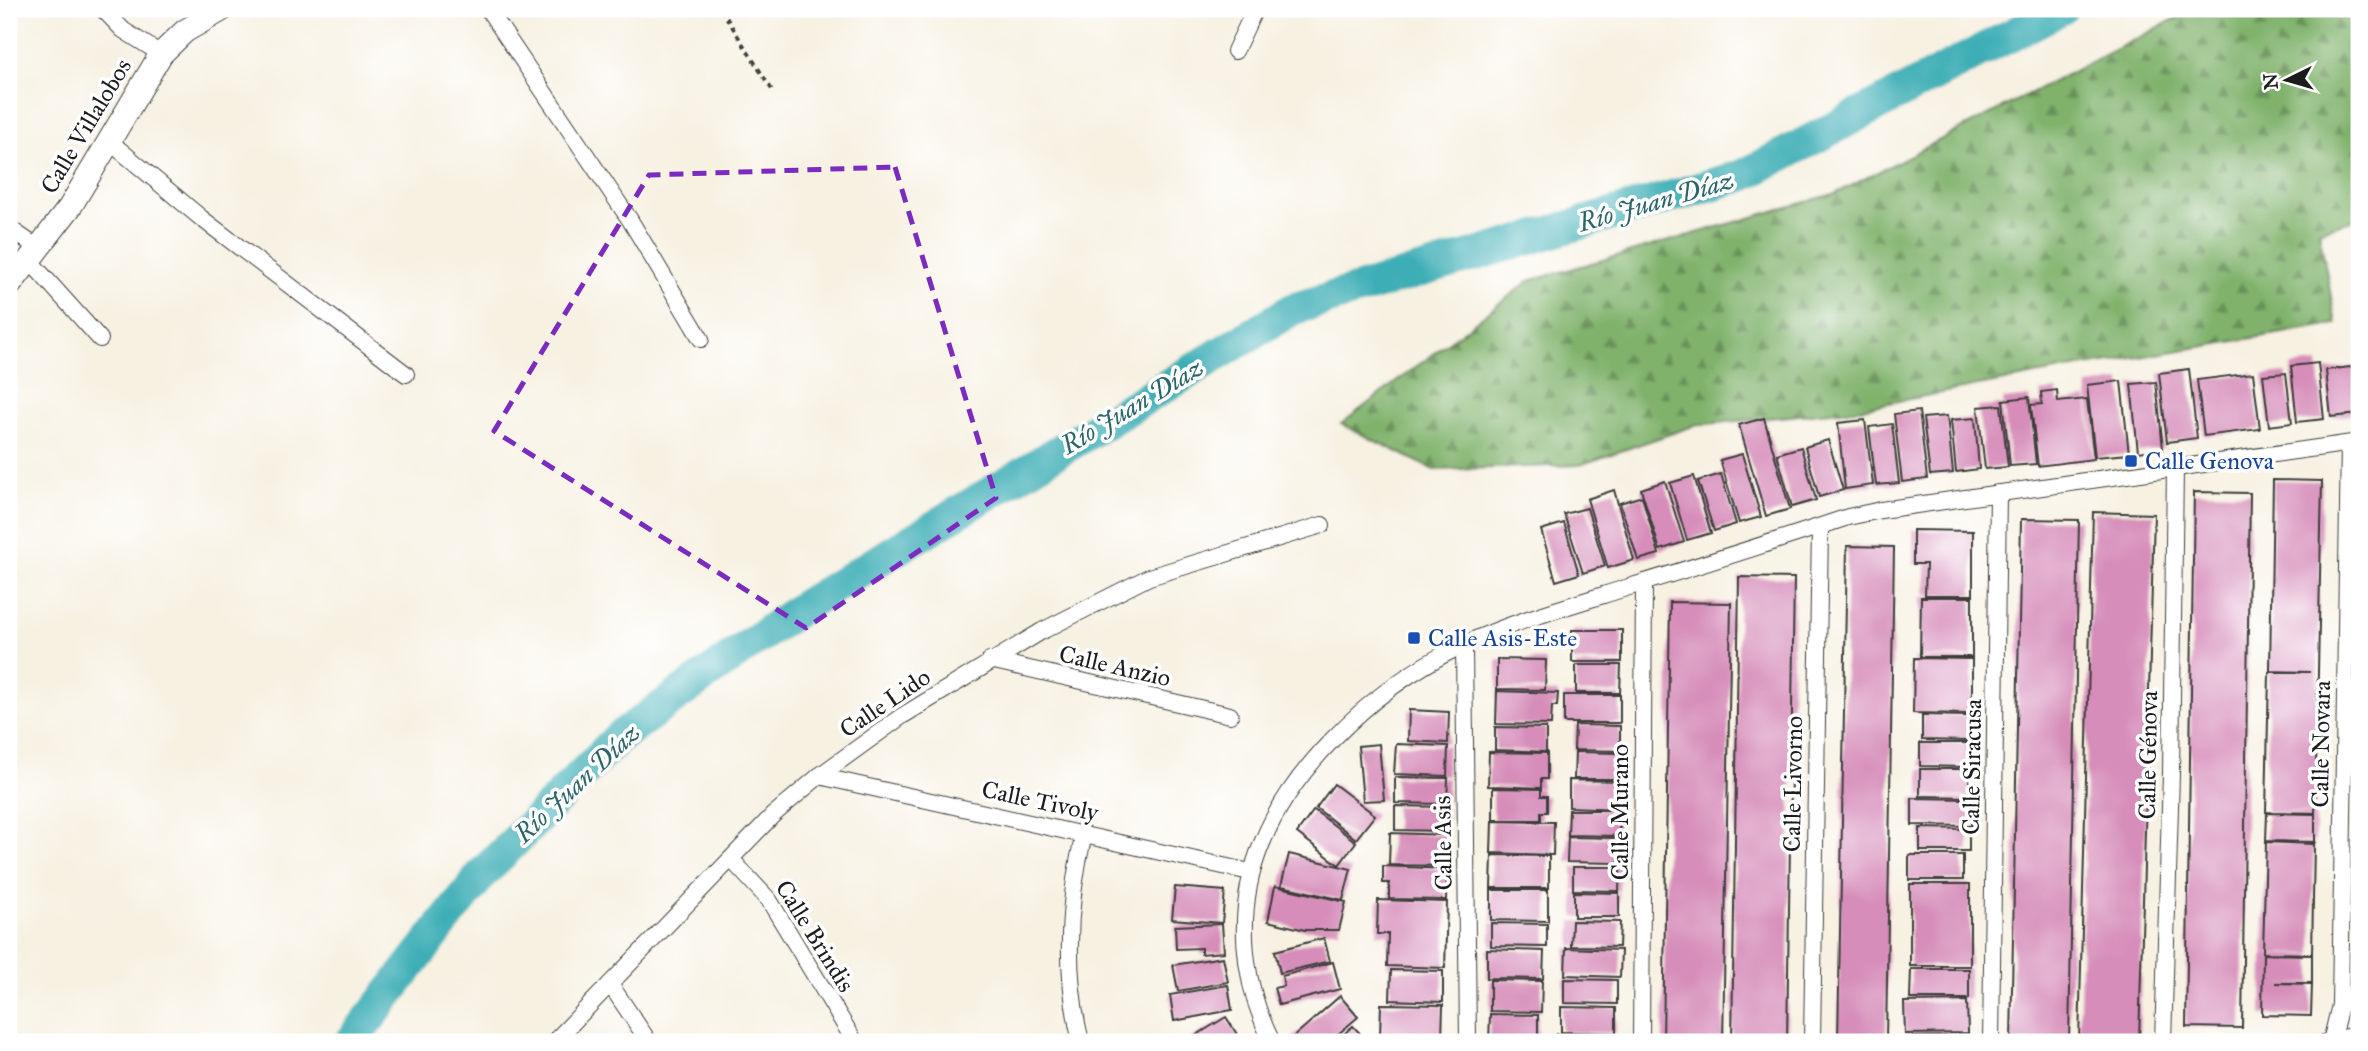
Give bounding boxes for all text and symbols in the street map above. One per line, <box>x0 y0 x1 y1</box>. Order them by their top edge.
north arrow <box>2252 46 2322 116</box>
street label: Calle Villalobos <box>34 53 138 199</box>
text: N <box>2258 72 2283 90</box>
water label: Río Juan Díaz <box>1574 164 1738 239</box>
water label: Río Juan Díaz <box>1054 351 1209 462</box>
place label: Calle Genova <box>2145 446 2275 476</box>
marker: Calle Genova <box>2123 453 2139 469</box>
place label: Calle Asis-Este <box>1428 623 1577 653</box>
marker: Calle Asis-Este <box>1406 630 1422 646</box>
street label: Calle Anzio <box>1056 639 1174 693</box>
street label: Calle Lido <box>834 662 936 744</box>
street label: Calle Novara <box>2305 679 2337 808</box>
street label: Calle Génova <box>2132 690 2164 820</box>
street label: Calle Siracusa <box>1956 698 1988 835</box>
street label: Calle Livorno <box>1777 716 1809 852</box>
water label: Río Juan Díaz <box>507 717 647 850</box>
street label: Calle Murano <box>1605 744 1635 880</box>
street label: Calle Tivoly <box>979 774 1102 828</box>
street label: Calle Asis <box>1427 795 1459 891</box>
street label: Calle Brindis <box>769 874 861 998</box>

